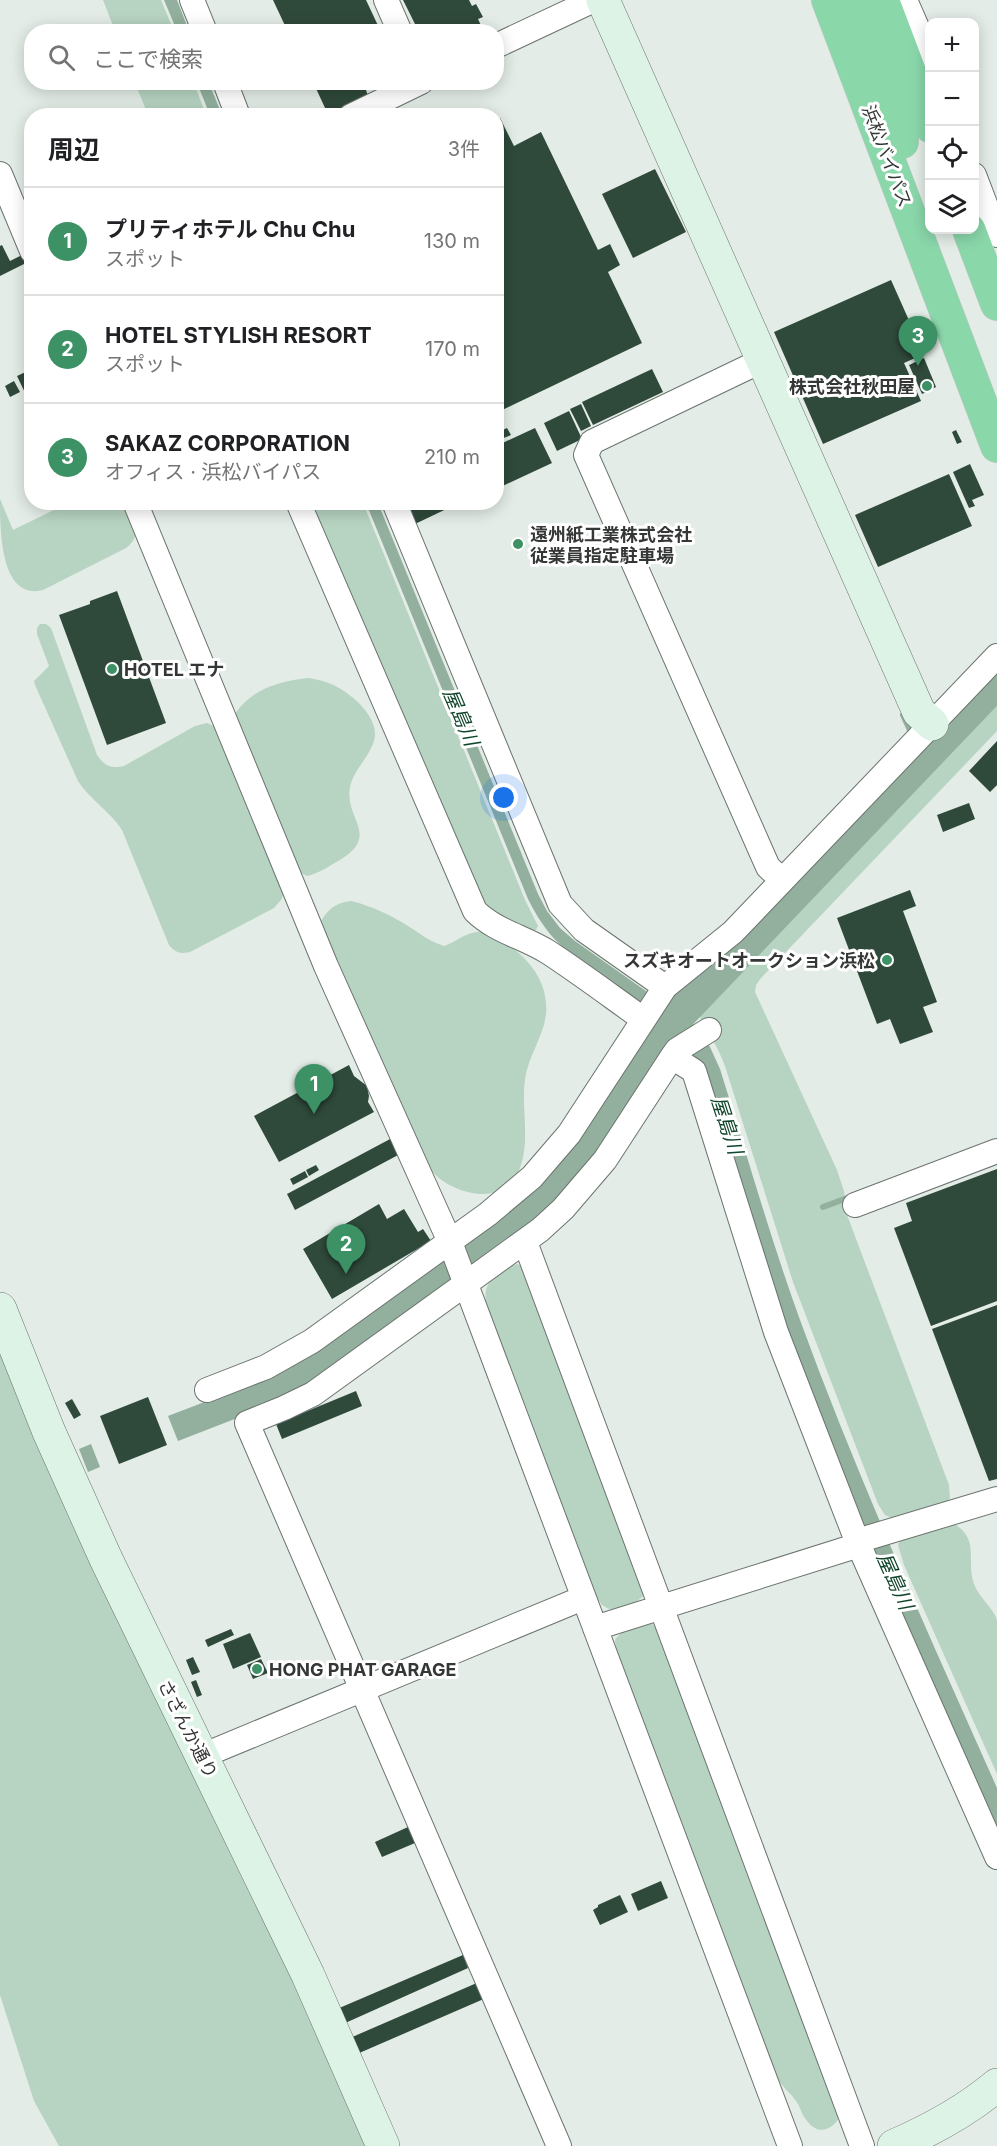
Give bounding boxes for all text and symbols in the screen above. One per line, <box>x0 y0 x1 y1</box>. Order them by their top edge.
map controls <box>925 18 979 234</box>
button: + <box>925 18 979 72</box>
search box <box>24 24 504 90</box>
icon: search <box>45 41 78 74</box>
text: ここで検索 <box>93 46 203 72</box>
button: − <box>925 72 979 126</box>
street label: 浜松バイパス <box>858 102 916 210</box>
button: locate <box>925 126 979 180</box>
text: 周辺 <box>48 134 100 165</box>
text: 3件 <box>448 137 480 161</box>
button: layers <box>925 180 979 234</box>
text: プリティホテル Chu Chu <box>105 216 355 242</box>
text: 1 <box>63 229 72 253</box>
text: 130 m <box>424 229 480 253</box>
text: スポット <box>105 247 185 271</box>
pin: 3 <box>898 316 938 366</box>
text: HOTEL STYLISH RESORT <box>105 322 372 348</box>
text: 2 <box>61 337 74 361</box>
text: 170 m <box>425 337 480 361</box>
text: スポット <box>105 352 185 376</box>
place label: 株式会社秋田屋 <box>789 376 915 397</box>
marker: 株式会社秋田屋 <box>920 379 934 393</box>
text: SAKAZ CORPORATION <box>105 430 350 456</box>
text: 3 <box>61 445 74 469</box>
text: 210 m <box>424 445 480 469</box>
text: オフィス · 浜松バイパス <box>105 460 321 484</box>
place label: 遠州紙工業株式会社 従業員指定駐車場 <box>530 524 692 566</box>
marker: 遠州紙工業株式会社 従業員指定駐車場 <box>511 537 525 551</box>
place label: HOTEL エナ <box>124 659 224 680</box>
marker: HOTEL エナ <box>105 662 119 676</box>
water label: 屋島川 <box>438 685 485 751</box>
your location <box>489 783 518 812</box>
place label: スズキオートオークション浜松 <box>623 950 875 971</box>
marker: スズキオートオークション浜松 <box>880 953 894 967</box>
pin: 1 <box>294 1064 334 1114</box>
water label: 屋島川 <box>706 1093 748 1159</box>
pin: 2 <box>326 1224 366 1274</box>
water label: 屋島川 <box>872 1549 919 1615</box>
place label: HONG PHAT GARAGE <box>269 1659 456 1680</box>
marker: HONG PHAT GARAGE <box>250 1662 264 1676</box>
street label: さざんか通り <box>154 1676 222 1782</box>

